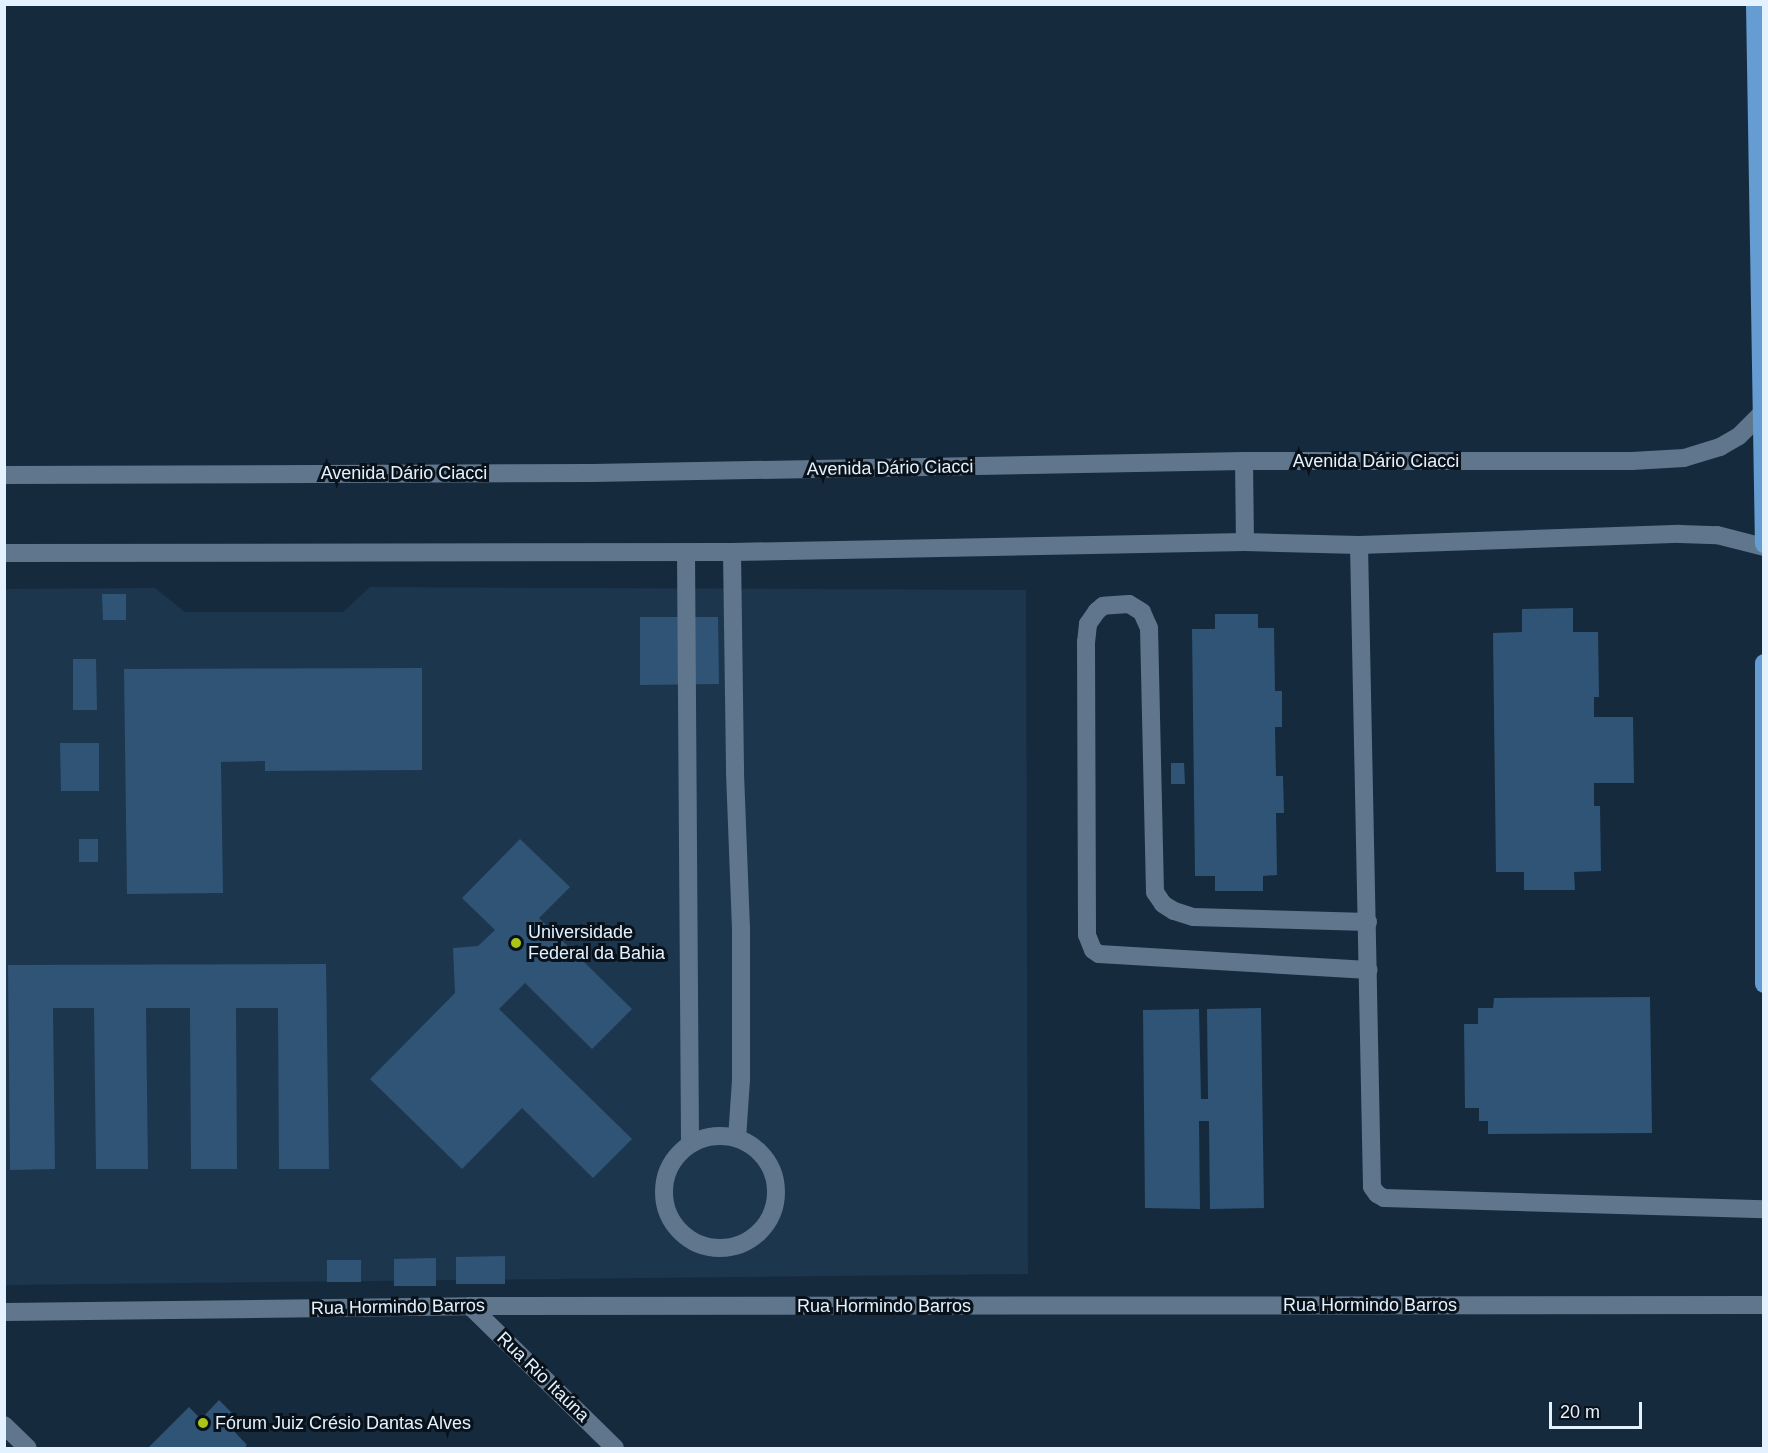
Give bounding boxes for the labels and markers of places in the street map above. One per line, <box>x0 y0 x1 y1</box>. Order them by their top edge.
place label: Universidade Federal da Bahia <box>528 922 665 964</box>
marker: Universidade Federal da Bahia <box>509 936 523 950</box>
place label: Fórum Juiz Crésio Dantas Alves <box>215 1412 472 1434</box>
marker: Fórum Juiz Crésio Dantas Alves <box>196 1416 210 1430</box>

